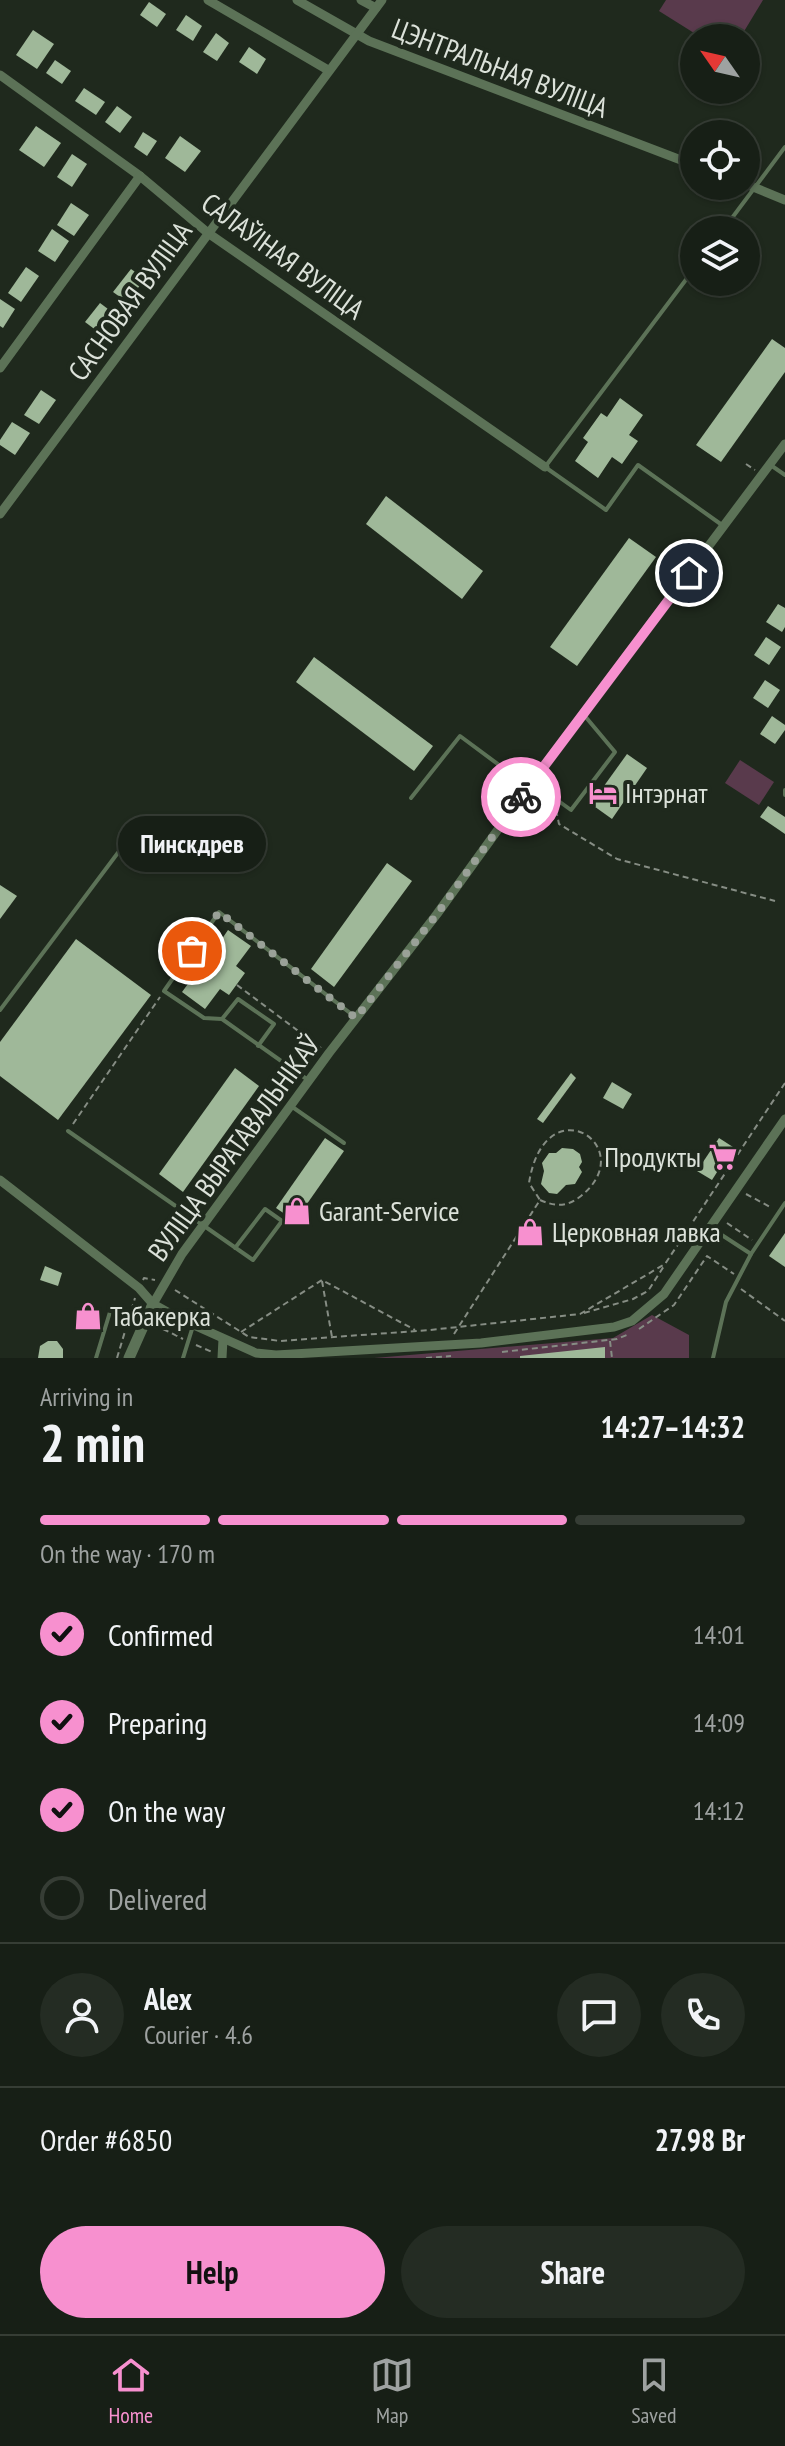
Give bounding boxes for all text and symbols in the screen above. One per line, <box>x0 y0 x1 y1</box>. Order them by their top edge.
street label: ЦЭНТРАЛЬНАЯ ВУЛІЦА <box>387 9 614 126</box>
north arrow <box>680 24 760 104</box>
map controls <box>680 24 760 296</box>
button: locate <box>680 120 760 200</box>
street label: САЛАЎІНАЯ ВУЛІЦА <box>195 184 373 328</box>
street label: САСНОВАЯ ВУЛІЦА <box>59 213 200 388</box>
button: layers <box>680 216 760 296</box>
pin <box>655 539 723 607</box>
icon: home <box>667 551 711 595</box>
courier <box>481 757 561 837</box>
place label: Інтэрнат <box>625 774 708 811</box>
icon: bike <box>499 775 543 819</box>
hotel icon: Інтэрнат <box>588 778 618 808</box>
callout: Пинскдрев <box>118 815 266 871</box>
text: Пинскдрев <box>140 827 244 860</box>
pin <box>158 917 226 985</box>
icon: bag <box>170 929 214 973</box>
street label: ВУЛІЦА ВЫРАТАВАЛЬНІКАЎ <box>139 1027 328 1268</box>
place label: Продукты <box>604 1138 701 1175</box>
supermarket icon: Продукты <box>708 1142 738 1172</box>
place label: Garant-Service <box>319 1192 460 1229</box>
shop icon: Garant-Service <box>282 1196 312 1226</box>
place label: Церковная лавка <box>552 1213 721 1250</box>
shop icon: Церковная лавка <box>515 1217 545 1247</box>
place label: Табакерка <box>110 1297 211 1334</box>
shop icon: Табакерка <box>73 1301 103 1331</box>
text: Arriving in <box>40 1380 133 1413</box>
text: 14:27–14:32 <box>601 1407 745 1446</box>
text: 2 min <box>40 1409 145 1476</box>
text: On the way · 170 m <box>40 1537 215 1570</box>
icon: check <box>40 1612 84 1656</box>
text: Confirmed <box>108 1615 213 1654</box>
text: 14:01 <box>693 1618 745 1651</box>
icon: check <box>40 1700 84 1744</box>
text: Preparing <box>108 1703 207 1742</box>
text: 14:09 <box>693 1706 745 1739</box>
icon: check <box>40 1788 84 1832</box>
text: On the way <box>108 1791 225 1830</box>
text: 14:12 <box>693 1794 745 1827</box>
text: Delivered <box>108 1879 207 1918</box>
button: person <box>40 1973 124 2057</box>
button: chat <box>557 1973 641 2057</box>
button: phone <box>661 1973 745 2057</box>
text: Alex <box>144 1979 192 2018</box>
text: Courier · 4.6 <box>144 2018 253 2051</box>
text: Order #6850 <box>40 2120 172 2159</box>
text: 27.98 Br <box>655 2120 745 2159</box>
button: Help <box>40 2226 385 2318</box>
button: Share <box>401 2226 745 2318</box>
tab: Home <box>108 2353 153 2429</box>
tab: Map <box>370 2353 414 2429</box>
tab: Saved <box>631 2353 677 2429</box>

